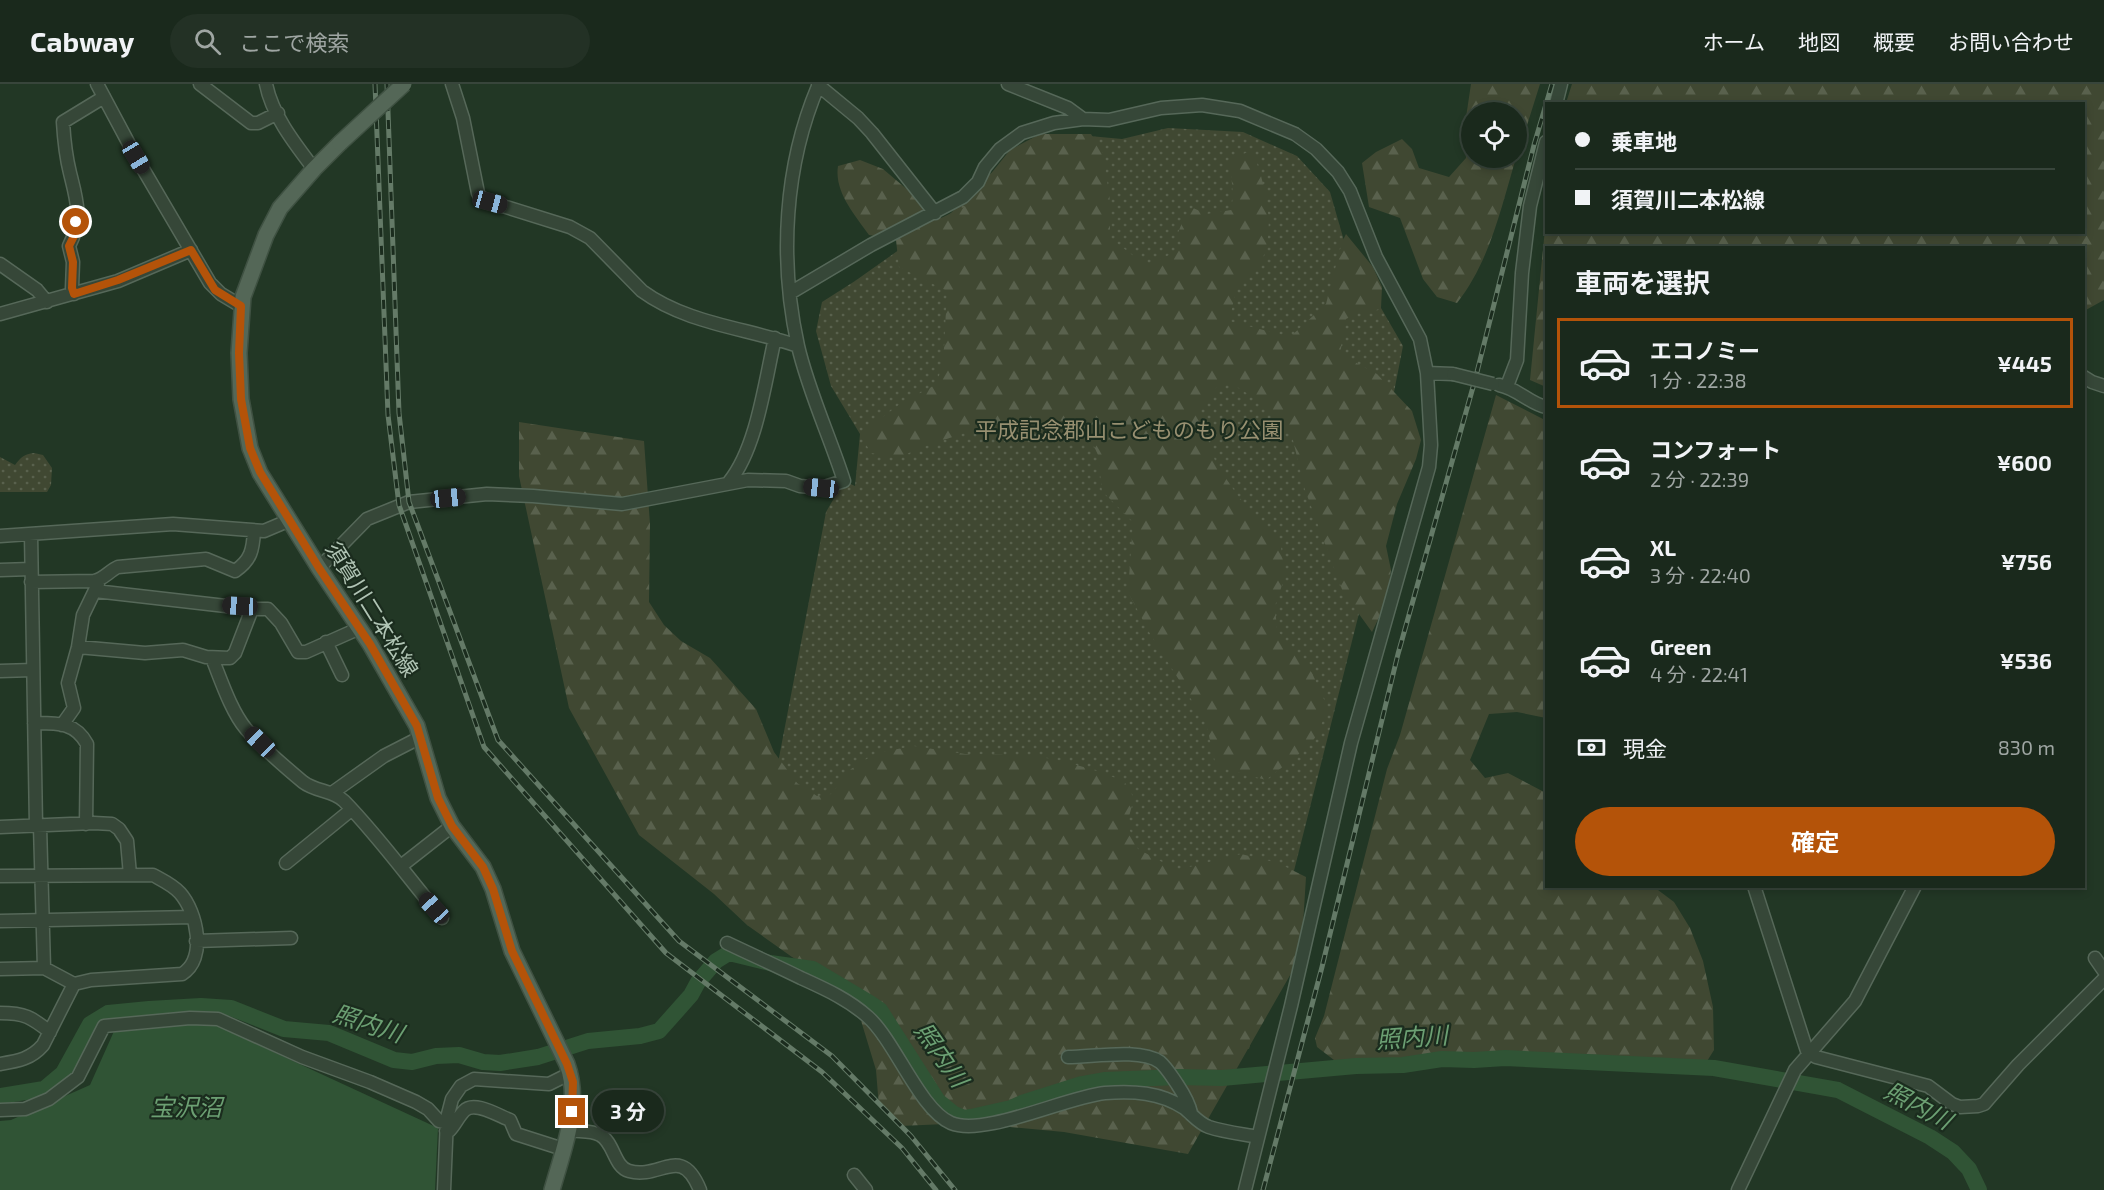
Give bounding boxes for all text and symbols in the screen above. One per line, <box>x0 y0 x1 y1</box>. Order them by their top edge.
search box <box>170 14 590 68</box>
text: Cabway <box>30 24 134 58</box>
icon: search <box>191 25 224 58</box>
text: ここで検索 <box>239 29 349 55</box>
text: ホーム <box>1703 29 1765 54</box>
text: 地図 <box>1798 29 1840 54</box>
text: 概要 <box>1873 29 1915 54</box>
text: お問い合わせ <box>1948 29 2074 54</box>
map controls <box>1461 102 1527 168</box>
button: locate <box>1461 102 1527 168</box>
text: 乗車地 <box>1611 128 1677 154</box>
car <box>119 137 153 177</box>
text: 須賀川二本松線 <box>1611 186 1765 212</box>
car <box>470 189 510 215</box>
route start <box>62 208 89 235</box>
text: 車両を選択 <box>1575 266 1710 298</box>
icon: car <box>1578 336 1632 390</box>
text: エコノミー <box>1650 337 1760 363</box>
text: ¥445 <box>1997 350 2052 376</box>
text: 1 分 · 22:38 <box>1650 368 1747 392</box>
park label: 平成記念郡山こどものもり公園 <box>975 416 1283 442</box>
icon: car <box>1578 435 1632 489</box>
text: コンフォート <box>1650 436 1781 462</box>
text: ¥600 <box>1997 449 2052 475</box>
text: 2 分 · 22:39 <box>1650 467 1749 491</box>
car <box>802 477 840 499</box>
car <box>429 487 467 509</box>
icon: car <box>1578 534 1632 588</box>
text: XL <box>1650 534 1676 560</box>
street label: 須賀川二本松線 <box>321 536 425 681</box>
text: ¥756 <box>2001 548 2052 574</box>
text: 3 分 · 22:40 <box>1650 563 1751 587</box>
car <box>222 596 258 616</box>
icon: car <box>1578 633 1632 687</box>
text: Green <box>1650 633 1712 659</box>
text: ¥536 <box>2000 647 2052 673</box>
text: 4 分 · 22:41 <box>1650 662 1748 686</box>
car <box>241 723 279 761</box>
icon: cash <box>1575 731 1608 764</box>
text: 現金 <box>1623 735 1667 761</box>
text: 830 m <box>1998 735 2055 759</box>
button: 確定 <box>1575 807 2055 876</box>
car <box>415 889 453 927</box>
water label: 照内川 <box>330 998 410 1048</box>
water label: 照内川 <box>910 1016 976 1094</box>
water label: 照内川 <box>1375 1019 1452 1053</box>
water label: 照内川 <box>1880 1075 1960 1136</box>
callout: 3 分 <box>593 1091 665 1133</box>
water label: 宝沢沼 <box>150 1092 225 1121</box>
route end <box>558 1098 585 1125</box>
text: 3 分 <box>610 1099 646 1123</box>

